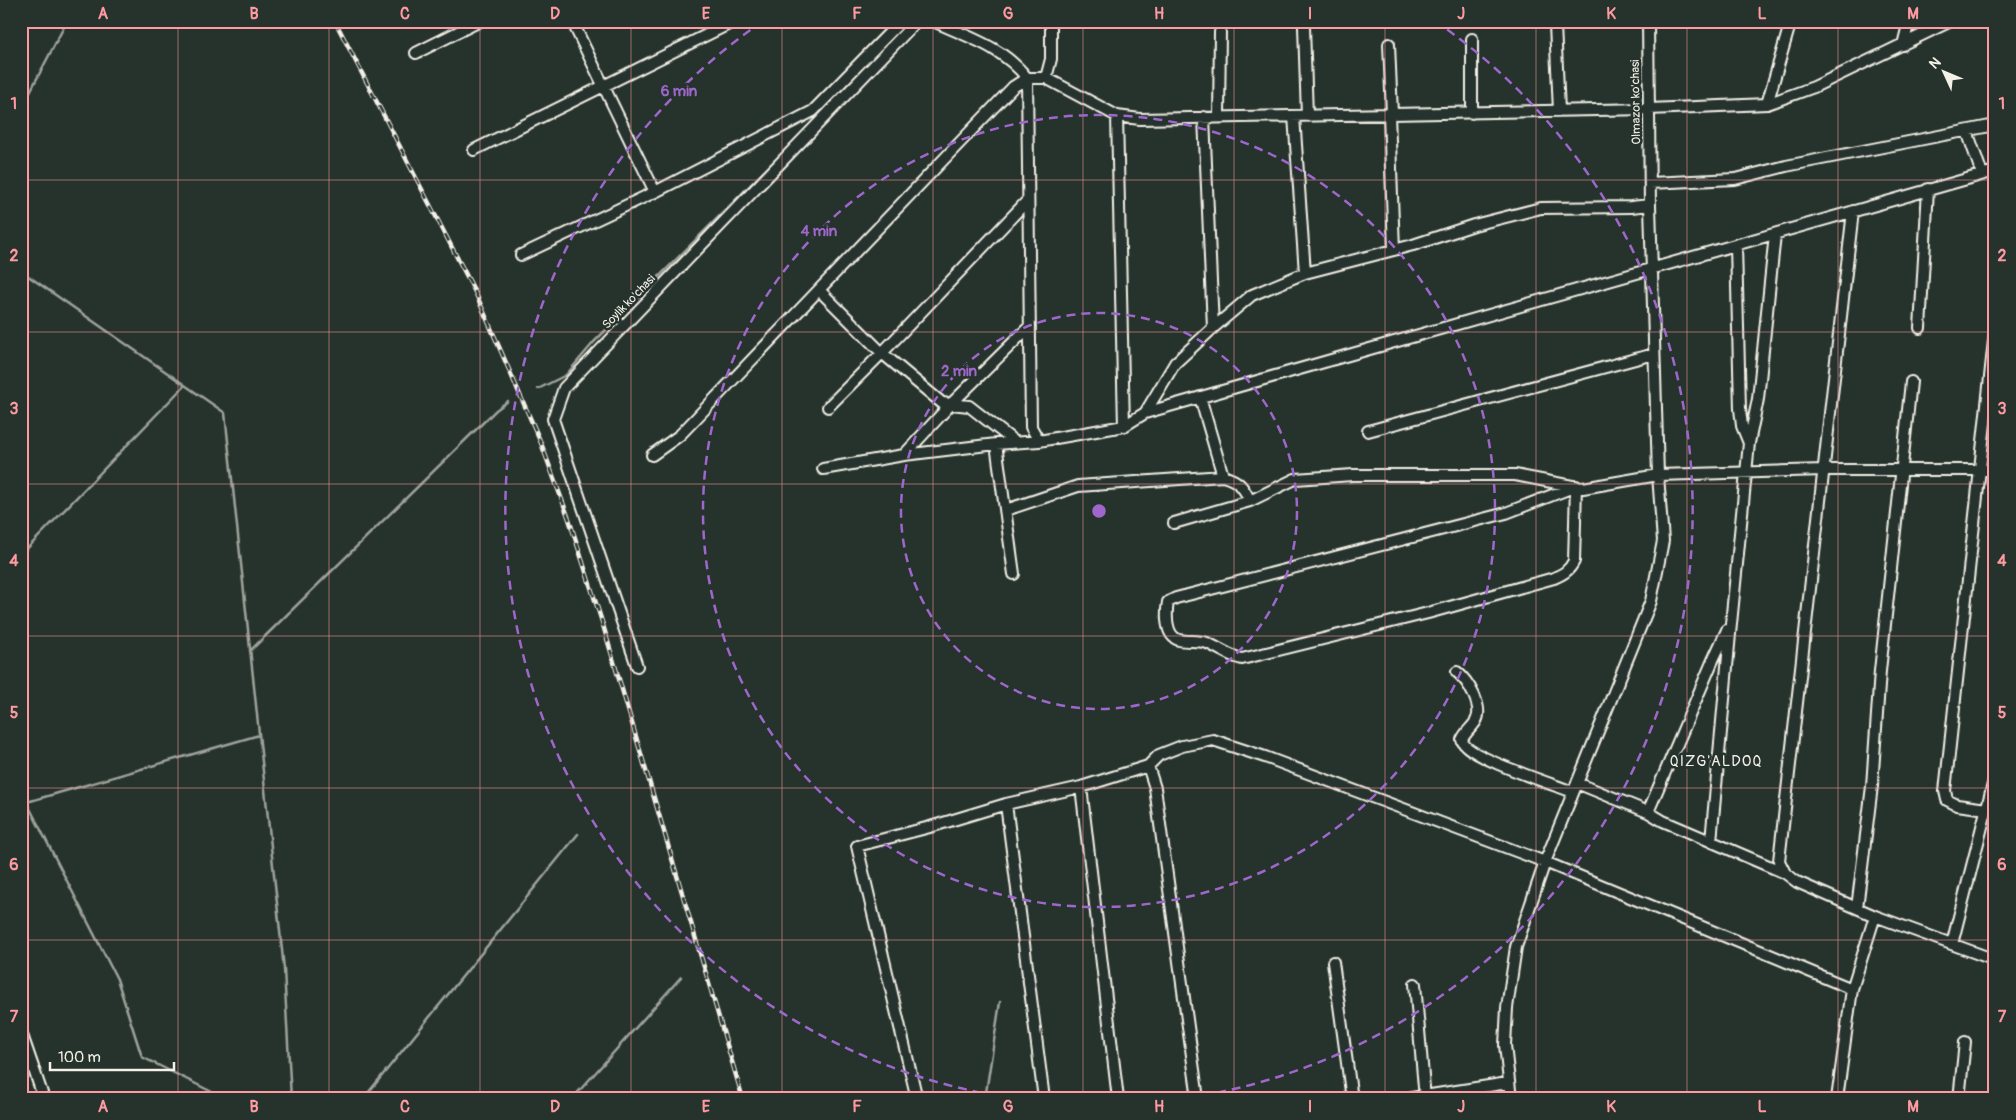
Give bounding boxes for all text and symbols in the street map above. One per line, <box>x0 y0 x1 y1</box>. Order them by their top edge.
text: A <box>98 4 109 24</box>
text: B <box>249 4 259 24</box>
text: C <box>400 4 410 24</box>
text: D <box>550 4 560 24</box>
text: E <box>702 4 711 24</box>
text: F <box>852 4 862 24</box>
text: G <box>1003 4 1014 24</box>
text: H <box>1154 4 1164 24</box>
text: I <box>1308 4 1312 24</box>
text: J <box>1457 4 1465 24</box>
text: K <box>1606 4 1616 24</box>
text: L <box>1757 4 1767 24</box>
text: M <box>1907 4 1919 24</box>
north arrow <box>1918 48 1968 98</box>
text: N <box>1926 54 1944 73</box>
street label: Olmazor ko'chasi <box>1628 59 1644 145</box>
text: 6 min <box>661 82 698 101</box>
text: 1 <box>11 94 17 114</box>
text: 1 <box>1999 94 2005 114</box>
text: 4 min <box>801 222 838 241</box>
text: 2 <box>10 246 19 266</box>
text: 2 <box>1998 246 2007 266</box>
street label: Soylik ko'chasi <box>599 272 659 332</box>
text: 2 min <box>941 362 977 381</box>
text: 3 <box>10 399 19 419</box>
text: 3 <box>1998 399 2007 419</box>
centre of rings <box>1090 502 1108 520</box>
text: 4 <box>9 551 19 571</box>
text: 4 <box>1997 551 2007 571</box>
text: 5 <box>10 703 19 723</box>
text: 5 <box>1998 703 2007 723</box>
district label: QIZG'ALDOQ <box>1670 752 1762 771</box>
text: 6 <box>9 855 19 875</box>
text: 6 <box>1997 855 2007 875</box>
text: 7 <box>10 1007 19 1027</box>
text: 7 <box>1998 1007 2007 1027</box>
scale bar <box>50 1040 174 1072</box>
text: 100 m <box>58 1048 101 1067</box>
text: A <box>98 1097 109 1117</box>
text: B <box>249 1097 259 1117</box>
text: C <box>400 1097 410 1117</box>
text: D <box>550 1097 560 1117</box>
text: E <box>702 1097 711 1117</box>
text: F <box>852 1097 862 1117</box>
text: G <box>1003 1097 1014 1117</box>
text: H <box>1154 1097 1164 1117</box>
text: I <box>1308 1097 1312 1117</box>
text: J <box>1457 1097 1465 1117</box>
text: K <box>1606 1097 1616 1117</box>
text: L <box>1757 1097 1767 1117</box>
text: M <box>1907 1097 1919 1117</box>

